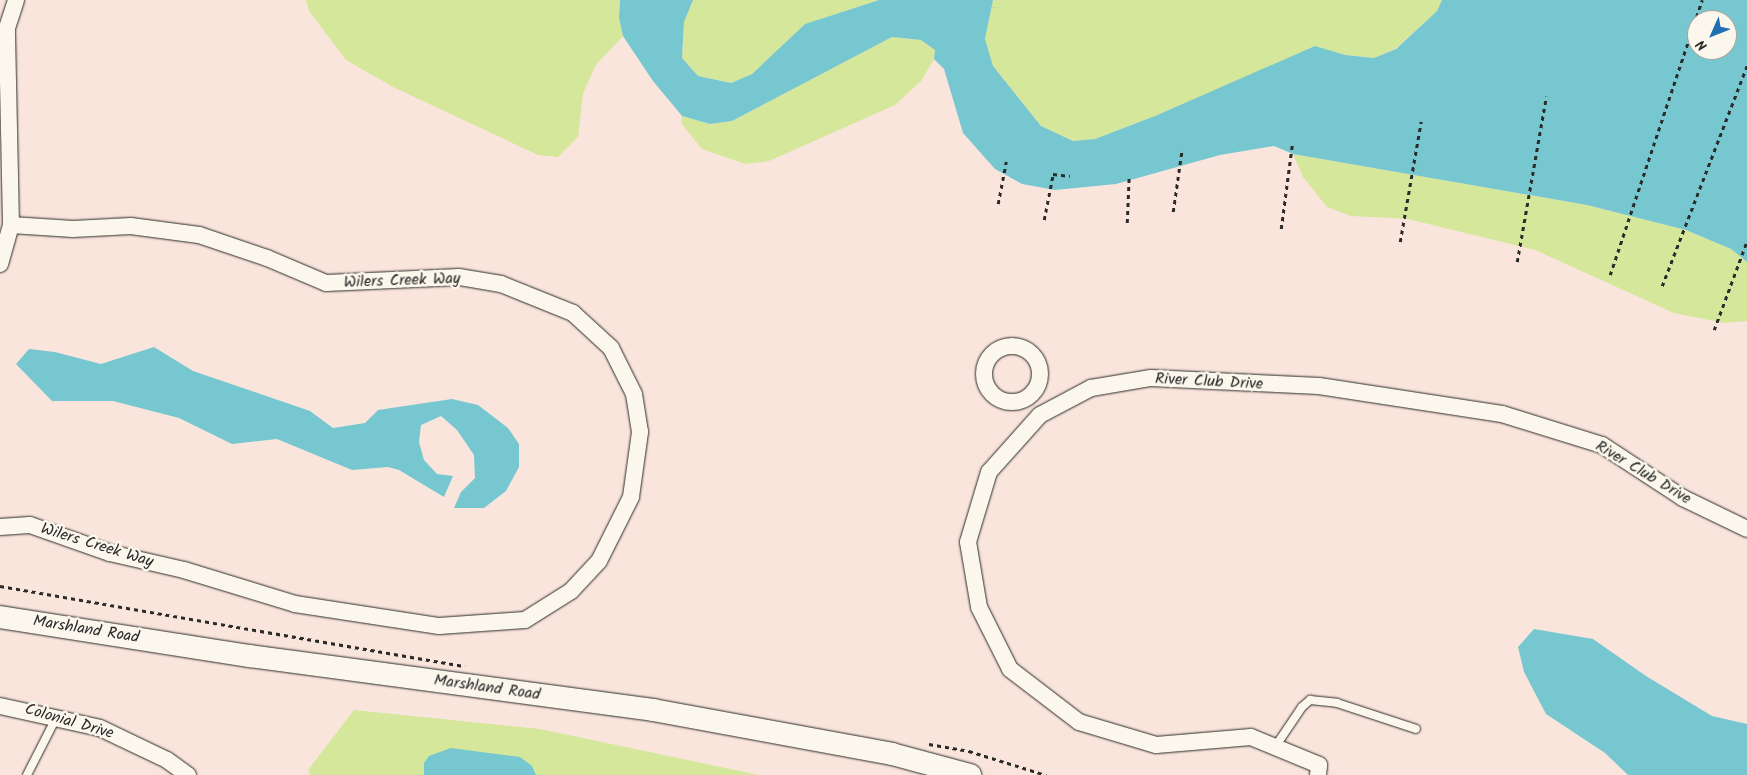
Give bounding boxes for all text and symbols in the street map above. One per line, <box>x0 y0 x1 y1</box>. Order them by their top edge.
north arrow <box>1687 10 1737 60</box>
text: N <box>1691 34 1713 56</box>
street label: Wilers Creek Way <box>343 269 461 293</box>
street label: River Club Drive <box>1154 370 1264 394</box>
street label: River Club Drive <box>1592 437 1694 509</box>
street label: Wilers Creek Way <box>38 520 156 572</box>
street label: Marshland Road <box>32 612 140 648</box>
street label: Marshland Road <box>433 671 541 705</box>
street label: Colonial Drive <box>22 700 116 744</box>

